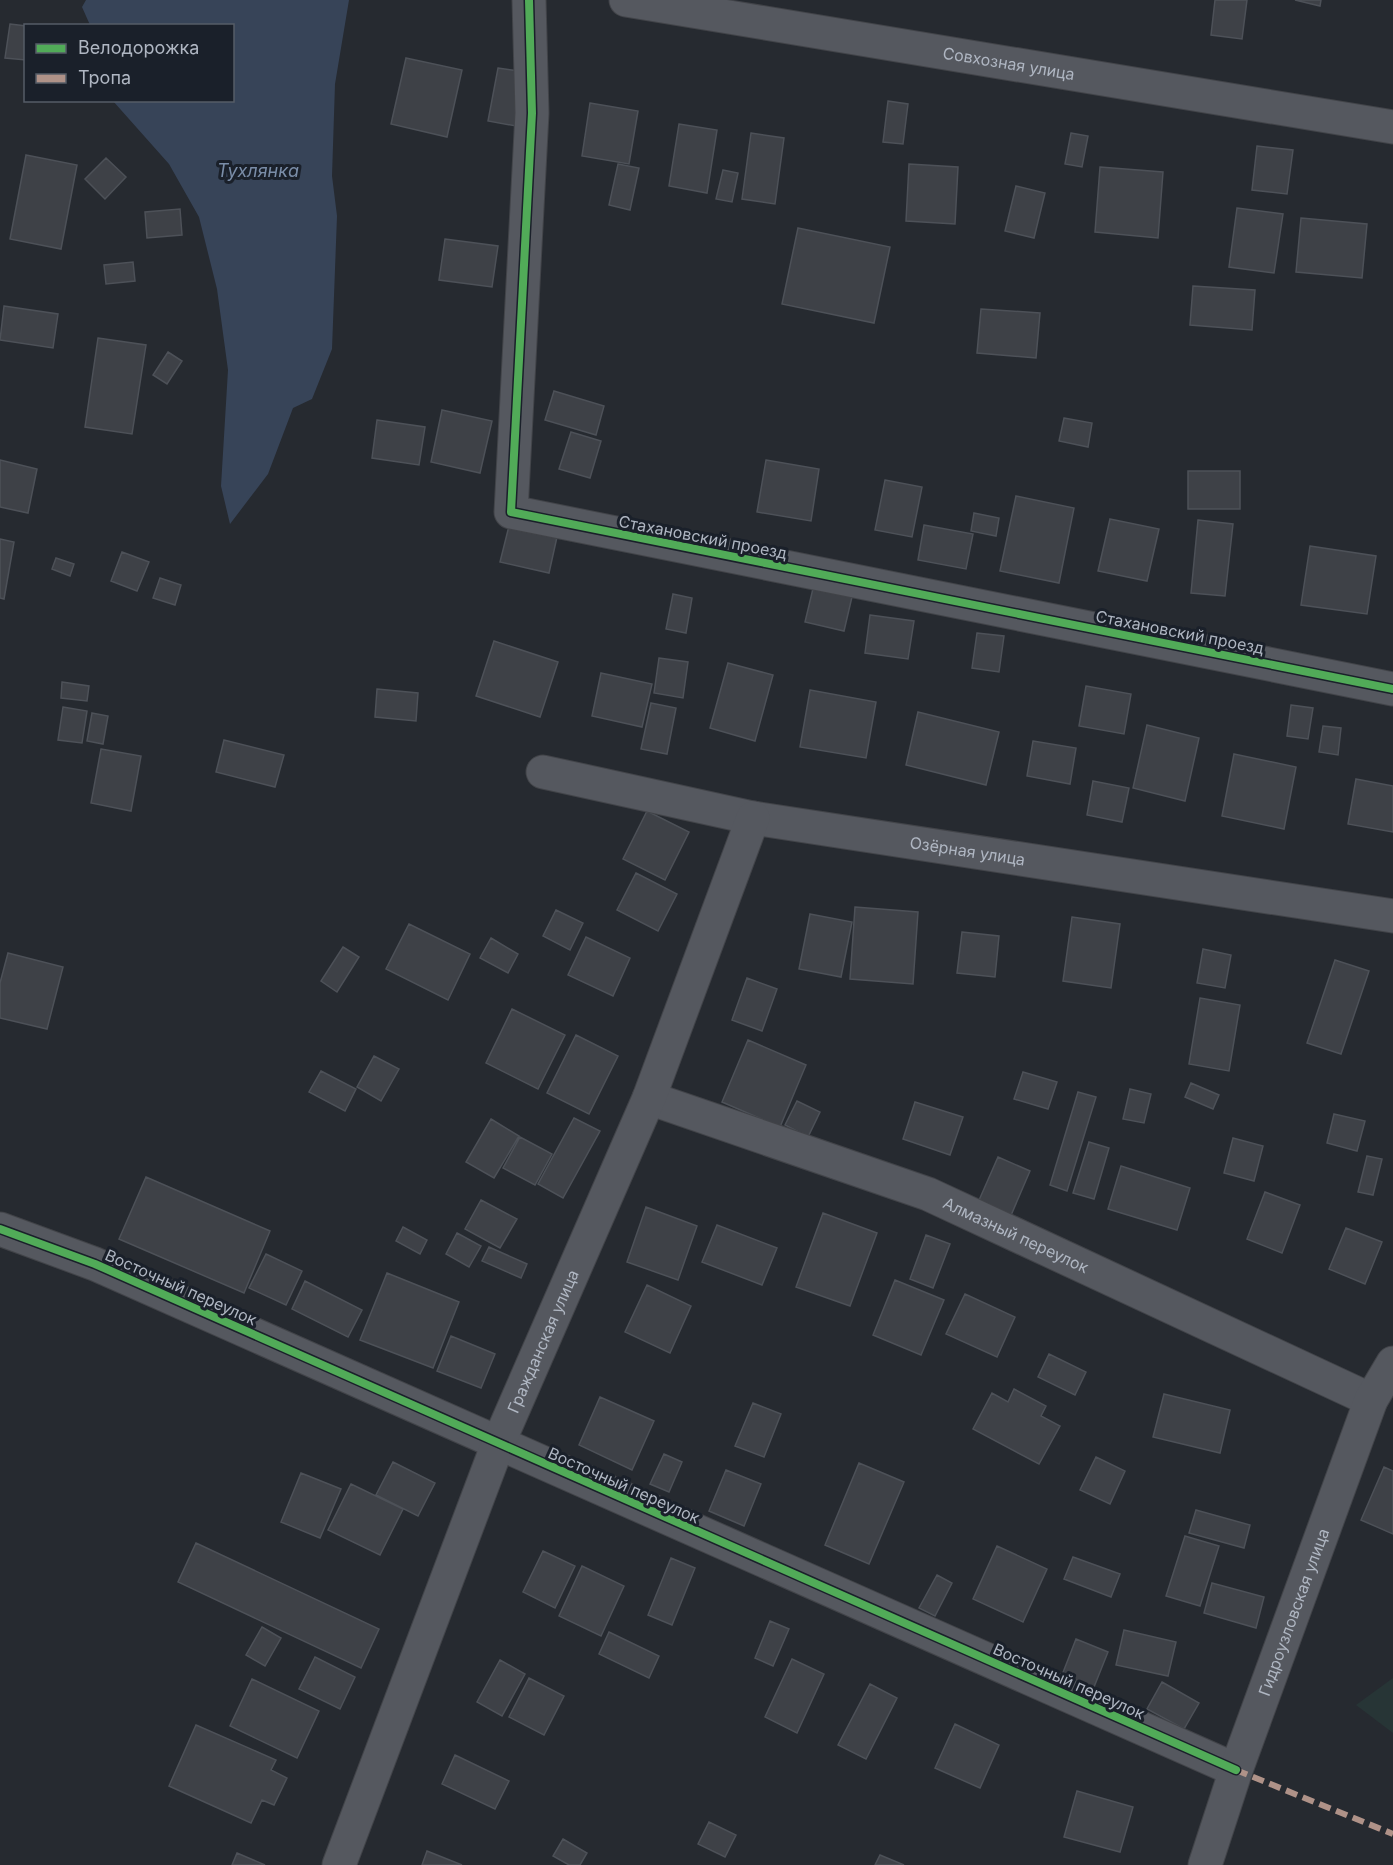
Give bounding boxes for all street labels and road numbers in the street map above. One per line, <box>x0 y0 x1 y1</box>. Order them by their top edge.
street label: Совхозная улица <box>941 43 1076 84</box>
street label: Стахановский проезд <box>617 511 789 563</box>
street label: Стахановский проезд <box>1094 606 1266 658</box>
street label: Озёрная улица <box>908 832 1027 870</box>
street label: Алмазный переулок <box>940 1193 1092 1277</box>
street label: Восточный переулок <box>102 1245 260 1330</box>
street label: Гражданская улица <box>503 1267 583 1416</box>
street label: Восточный переулок <box>545 1443 703 1528</box>
street label: Гидроузловская улица <box>1254 1526 1333 1699</box>
street label: Восточный переулок <box>990 1639 1148 1724</box>

